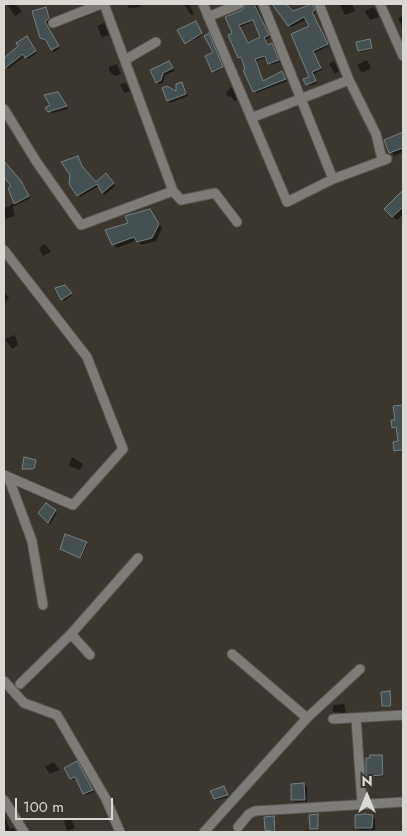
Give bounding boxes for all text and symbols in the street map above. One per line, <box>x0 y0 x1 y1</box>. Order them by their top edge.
north arrow <box>342 771 392 821</box>
text: N <box>361 771 373 791</box>
scale bar <box>18 788 115 820</box>
text: 100 m <box>23 796 64 818</box>

